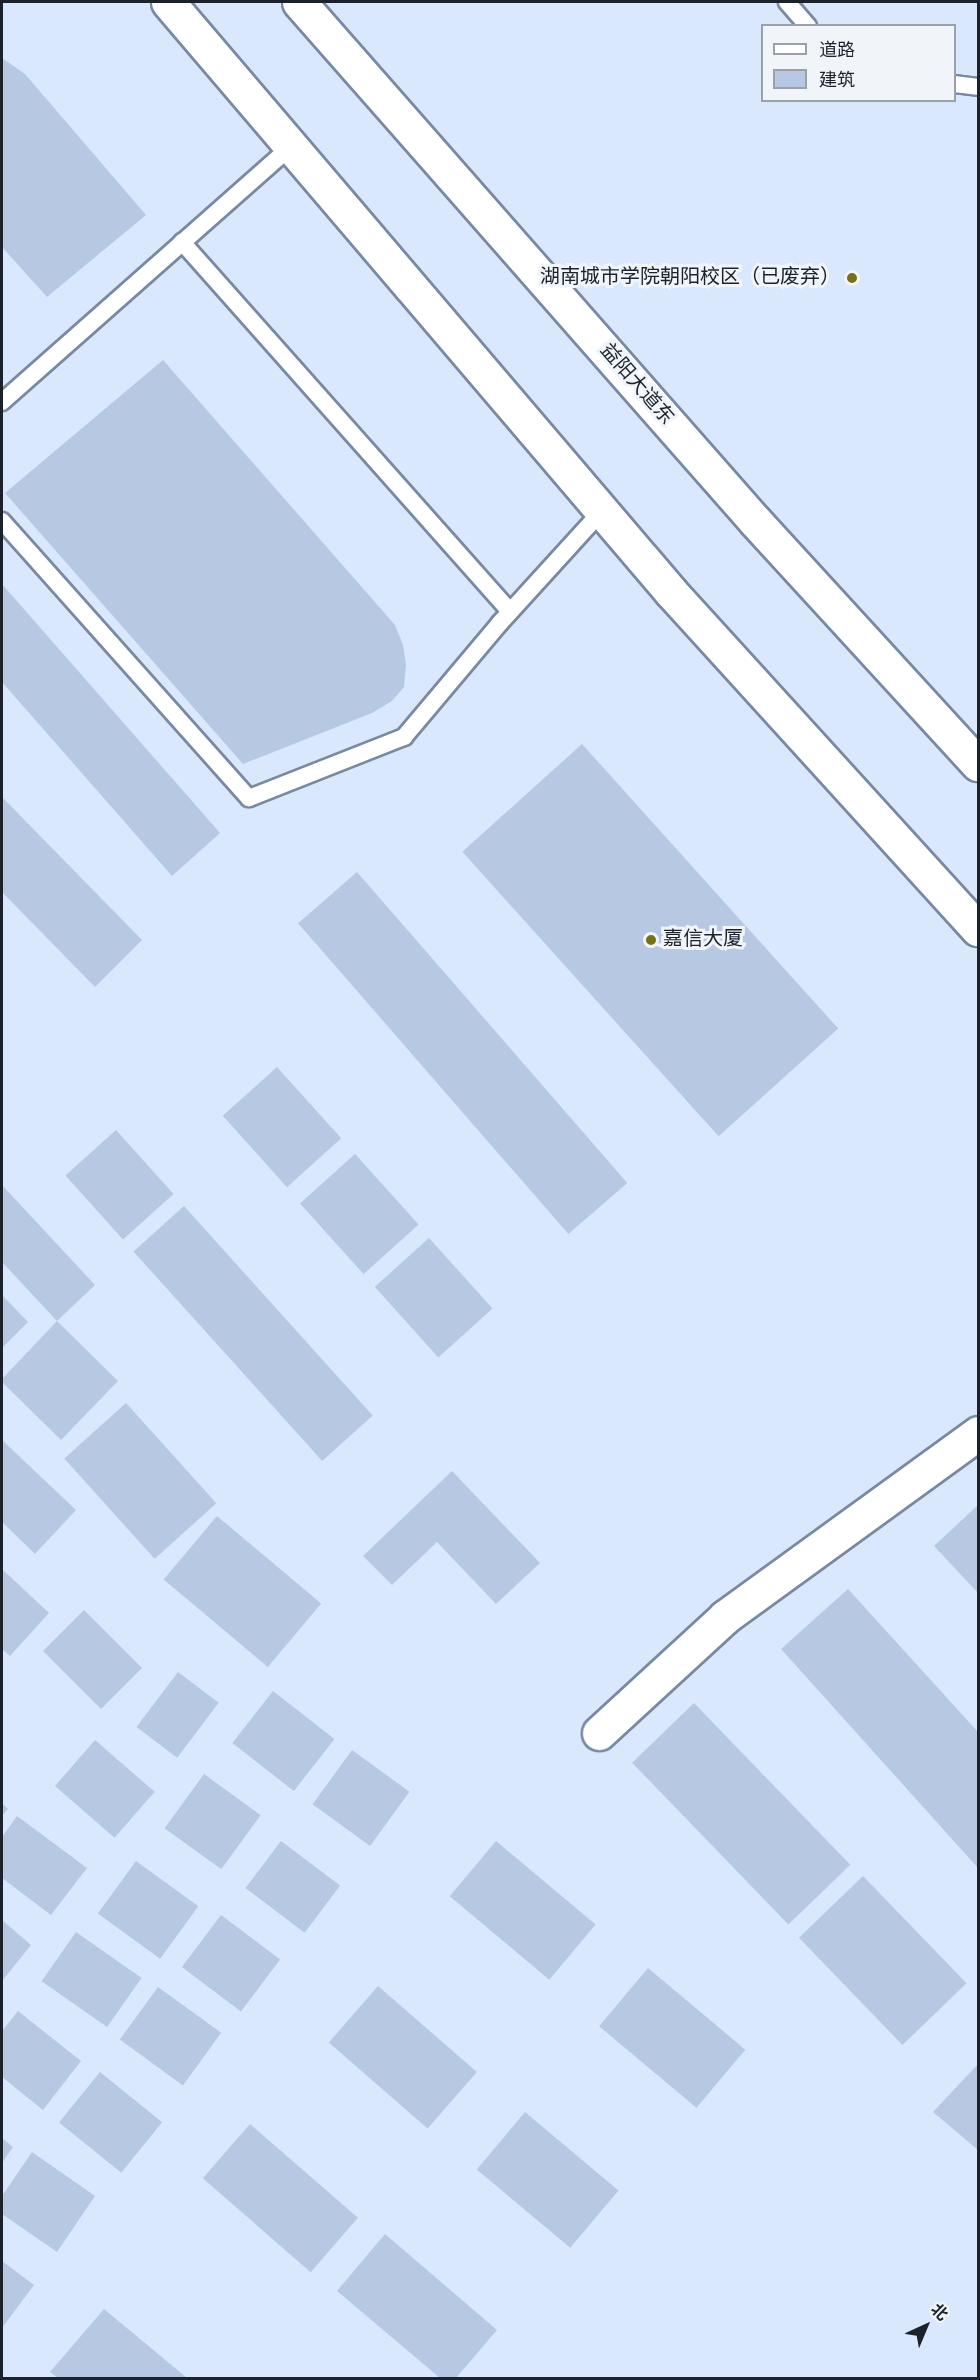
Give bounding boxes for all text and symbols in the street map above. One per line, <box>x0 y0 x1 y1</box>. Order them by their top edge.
legend <box>761 24 956 102</box>
text: 道路 <box>819 40 855 63</box>
text: 建筑 <box>819 70 855 93</box>
place label: 湖南城市学院朝阳校区（已废弃） <box>540 266 840 290</box>
marker: 湖南城市学院朝阳校区（已废弃） <box>845 271 859 285</box>
street label: 益阳大道东 <box>594 339 678 431</box>
place label: 嘉信大厦 <box>663 928 743 952</box>
marker: 嘉信大厦 <box>644 933 658 947</box>
north arrow <box>896 2296 956 2356</box>
text: 北 <box>926 2300 951 2326</box>

